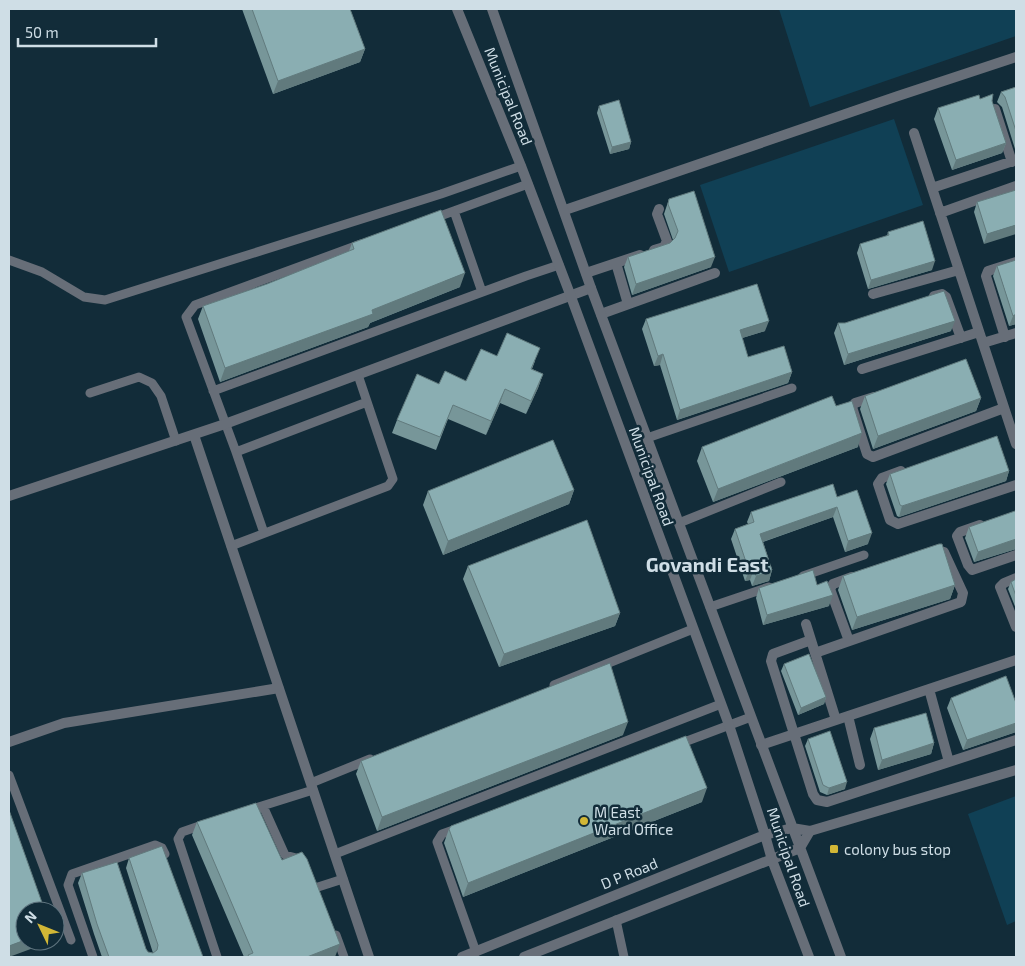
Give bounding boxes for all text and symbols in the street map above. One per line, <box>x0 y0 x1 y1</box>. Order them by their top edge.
scale bar <box>18 15 155 47</box>
text: 50 m <box>25 23 59 41</box>
street label: Municipal Road <box>481 44 537 148</box>
street label: Municipal Road <box>626 424 678 528</box>
district label: Govandi East <box>646 552 768 576</box>
place label: M East Ward Office <box>594 803 673 838</box>
street label: Municipal Road <box>764 805 814 909</box>
marker: M East Ward Office <box>578 815 590 827</box>
place label: colony bus stop <box>844 840 951 858</box>
marker: colony bus stop <box>828 843 840 855</box>
street label: D P Road <box>598 853 660 893</box>
north arrow <box>15 901 65 951</box>
text: N <box>20 907 40 926</box>

